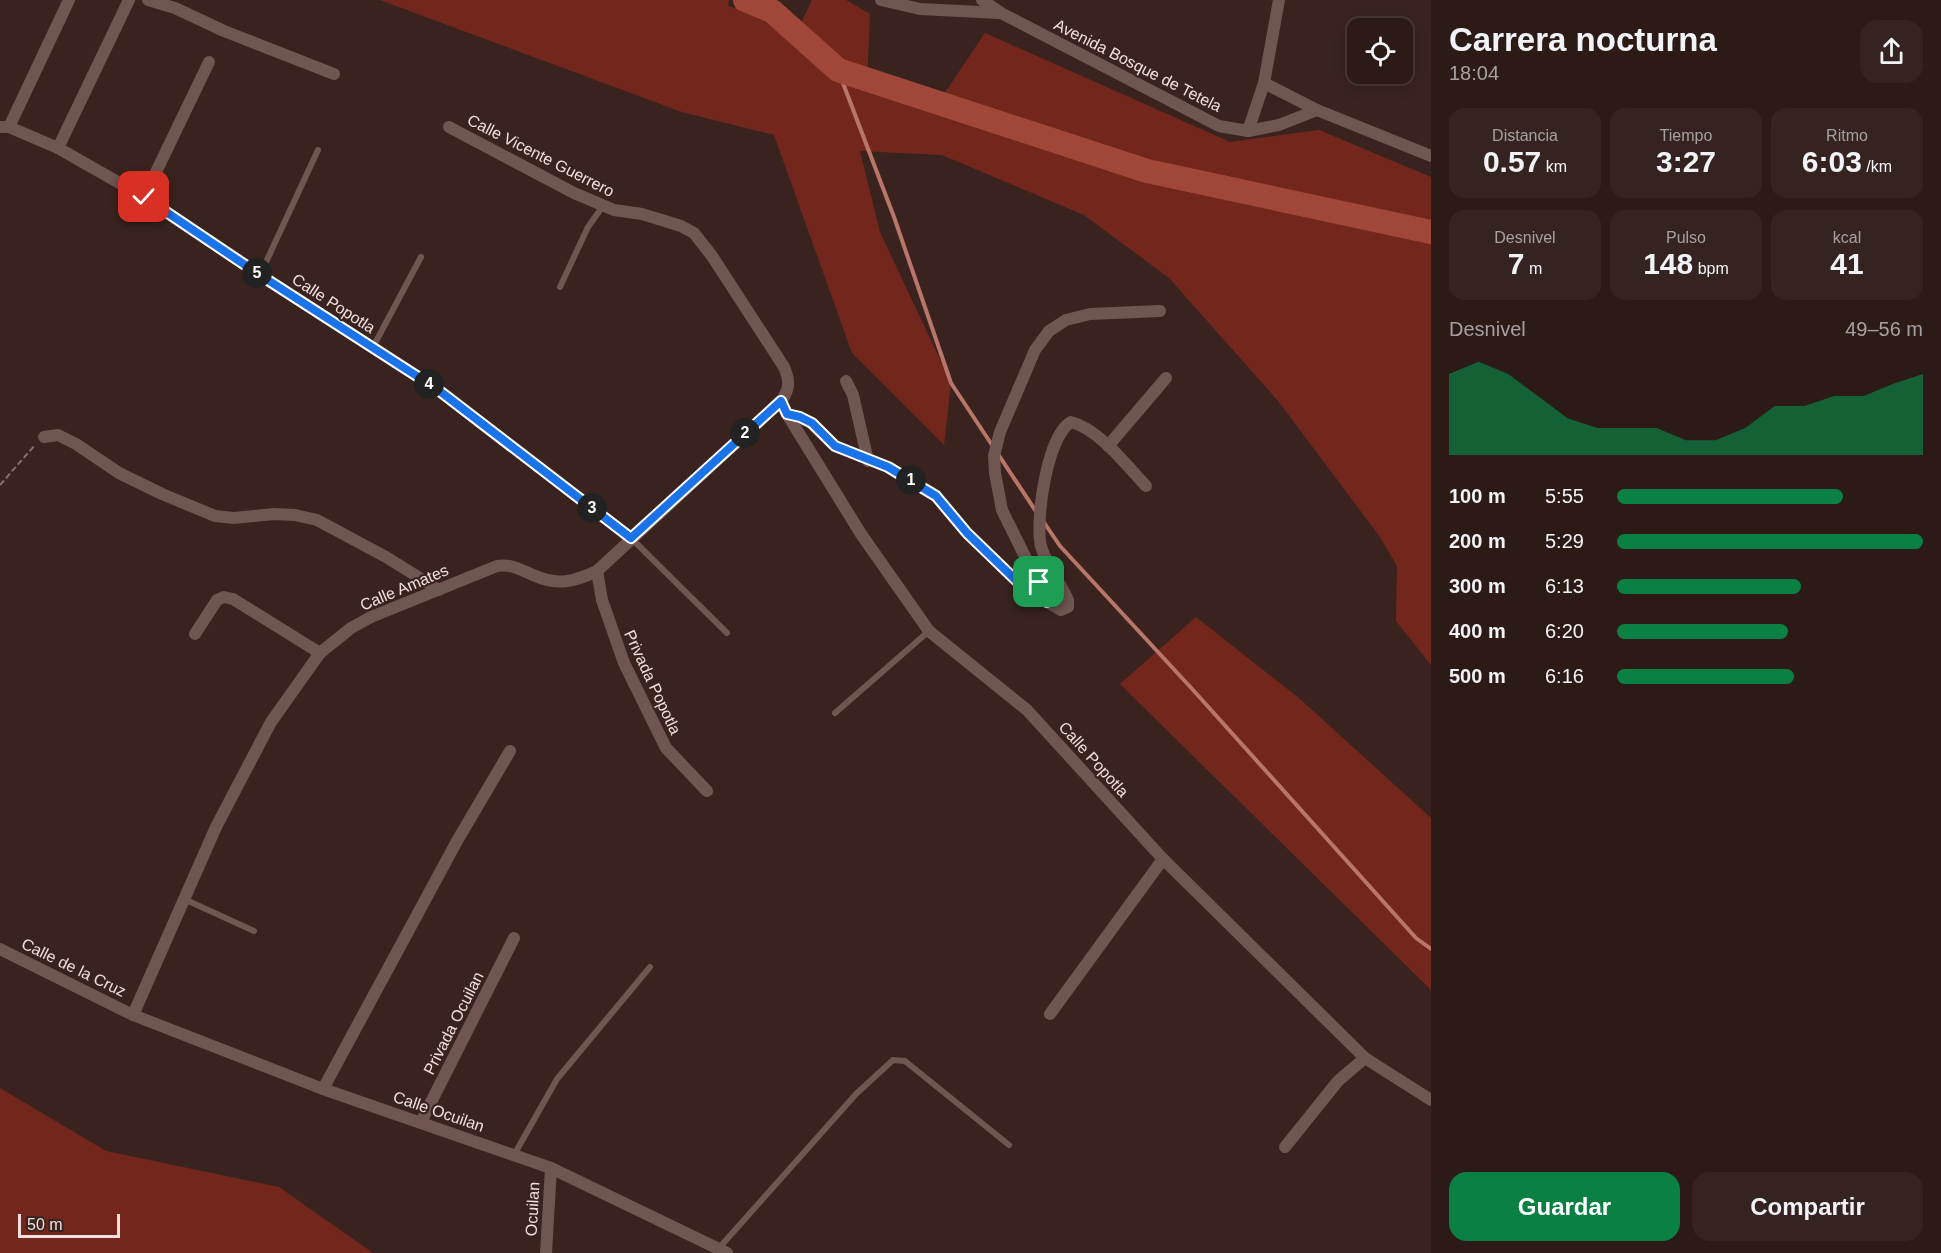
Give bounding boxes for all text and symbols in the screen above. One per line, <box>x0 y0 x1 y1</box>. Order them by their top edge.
street label: Avenida Bosque de Tetela <box>1051 16 1224 115</box>
map controls <box>1347 18 1413 84</box>
button: locate <box>1347 18 1413 84</box>
button: share <box>1860 20 1923 83</box>
text: Carrera nocturna <box>1449 21 1717 58</box>
text: 18:04 <box>1449 62 1499 84</box>
street label: Calle Vicente Guerrero <box>465 111 617 200</box>
text: Distancia <box>1492 127 1558 144</box>
text: Tiempo <box>1660 127 1712 144</box>
text: Ritmo <box>1826 127 1868 144</box>
text: 0.57 <box>1483 145 1541 178</box>
text: 3:27 <box>1656 145 1716 178</box>
text: 6:03 <box>1802 145 1862 178</box>
text: km <box>1541 158 1567 175</box>
text: /km <box>1862 158 1892 175</box>
pin <box>118 171 169 222</box>
icon: check <box>127 180 160 213</box>
text: Desnivel <box>1494 229 1556 246</box>
text: Pulso <box>1666 229 1706 246</box>
text: kcal <box>1833 229 1861 246</box>
text: 7 <box>1508 247 1524 280</box>
text: 148 <box>1643 247 1693 280</box>
text: 41 <box>1830 247 1864 280</box>
pin: 5 <box>242 258 272 288</box>
text: m <box>1524 260 1542 277</box>
text: bpm <box>1693 260 1729 277</box>
text: 5 <box>253 264 261 281</box>
street label: Calle Popotla <box>289 270 378 337</box>
text: Desnivel <box>1449 318 1526 340</box>
text: 49–56 m <box>1845 318 1923 340</box>
pin: 4 <box>414 369 444 399</box>
text: 4 <box>425 375 433 392</box>
pin: 2 <box>730 418 760 448</box>
text: 2 <box>741 424 749 441</box>
pin: 1 <box>896 465 926 495</box>
text: 1 <box>907 471 915 488</box>
text: 100 m <box>1449 485 1506 507</box>
text: 5:55 <box>1545 485 1584 507</box>
pin: 3 <box>577 493 607 523</box>
text: 3 <box>588 499 596 516</box>
text: 200 m <box>1449 530 1506 552</box>
text: 5:29 <box>1545 530 1584 552</box>
pin <box>1013 556 1064 607</box>
street label: Calle Amates <box>357 561 451 614</box>
icon: arrive <box>1022 565 1055 598</box>
text: 300 m <box>1449 575 1506 597</box>
text: 6:13 <box>1545 575 1584 597</box>
text: 400 m <box>1449 620 1506 642</box>
text: 6:20 <box>1545 620 1584 642</box>
street label: Privada Popotla <box>621 627 684 737</box>
text: 500 m <box>1449 665 1506 687</box>
text: 6:16 <box>1545 665 1584 687</box>
street label: Calle Popotla <box>1055 718 1132 800</box>
street label: Calle de la Cruz <box>19 935 129 1000</box>
street label: Privada Ocuilan <box>420 969 487 1077</box>
street label: Calle Ocuilan <box>391 1088 487 1135</box>
button: Guardar <box>1449 1172 1680 1241</box>
button: Compartir <box>1692 1172 1923 1241</box>
street label: Ocuilan <box>523 1181 542 1237</box>
scale bar <box>18 1211 120 1238</box>
text: 50 m <box>27 1216 63 1233</box>

